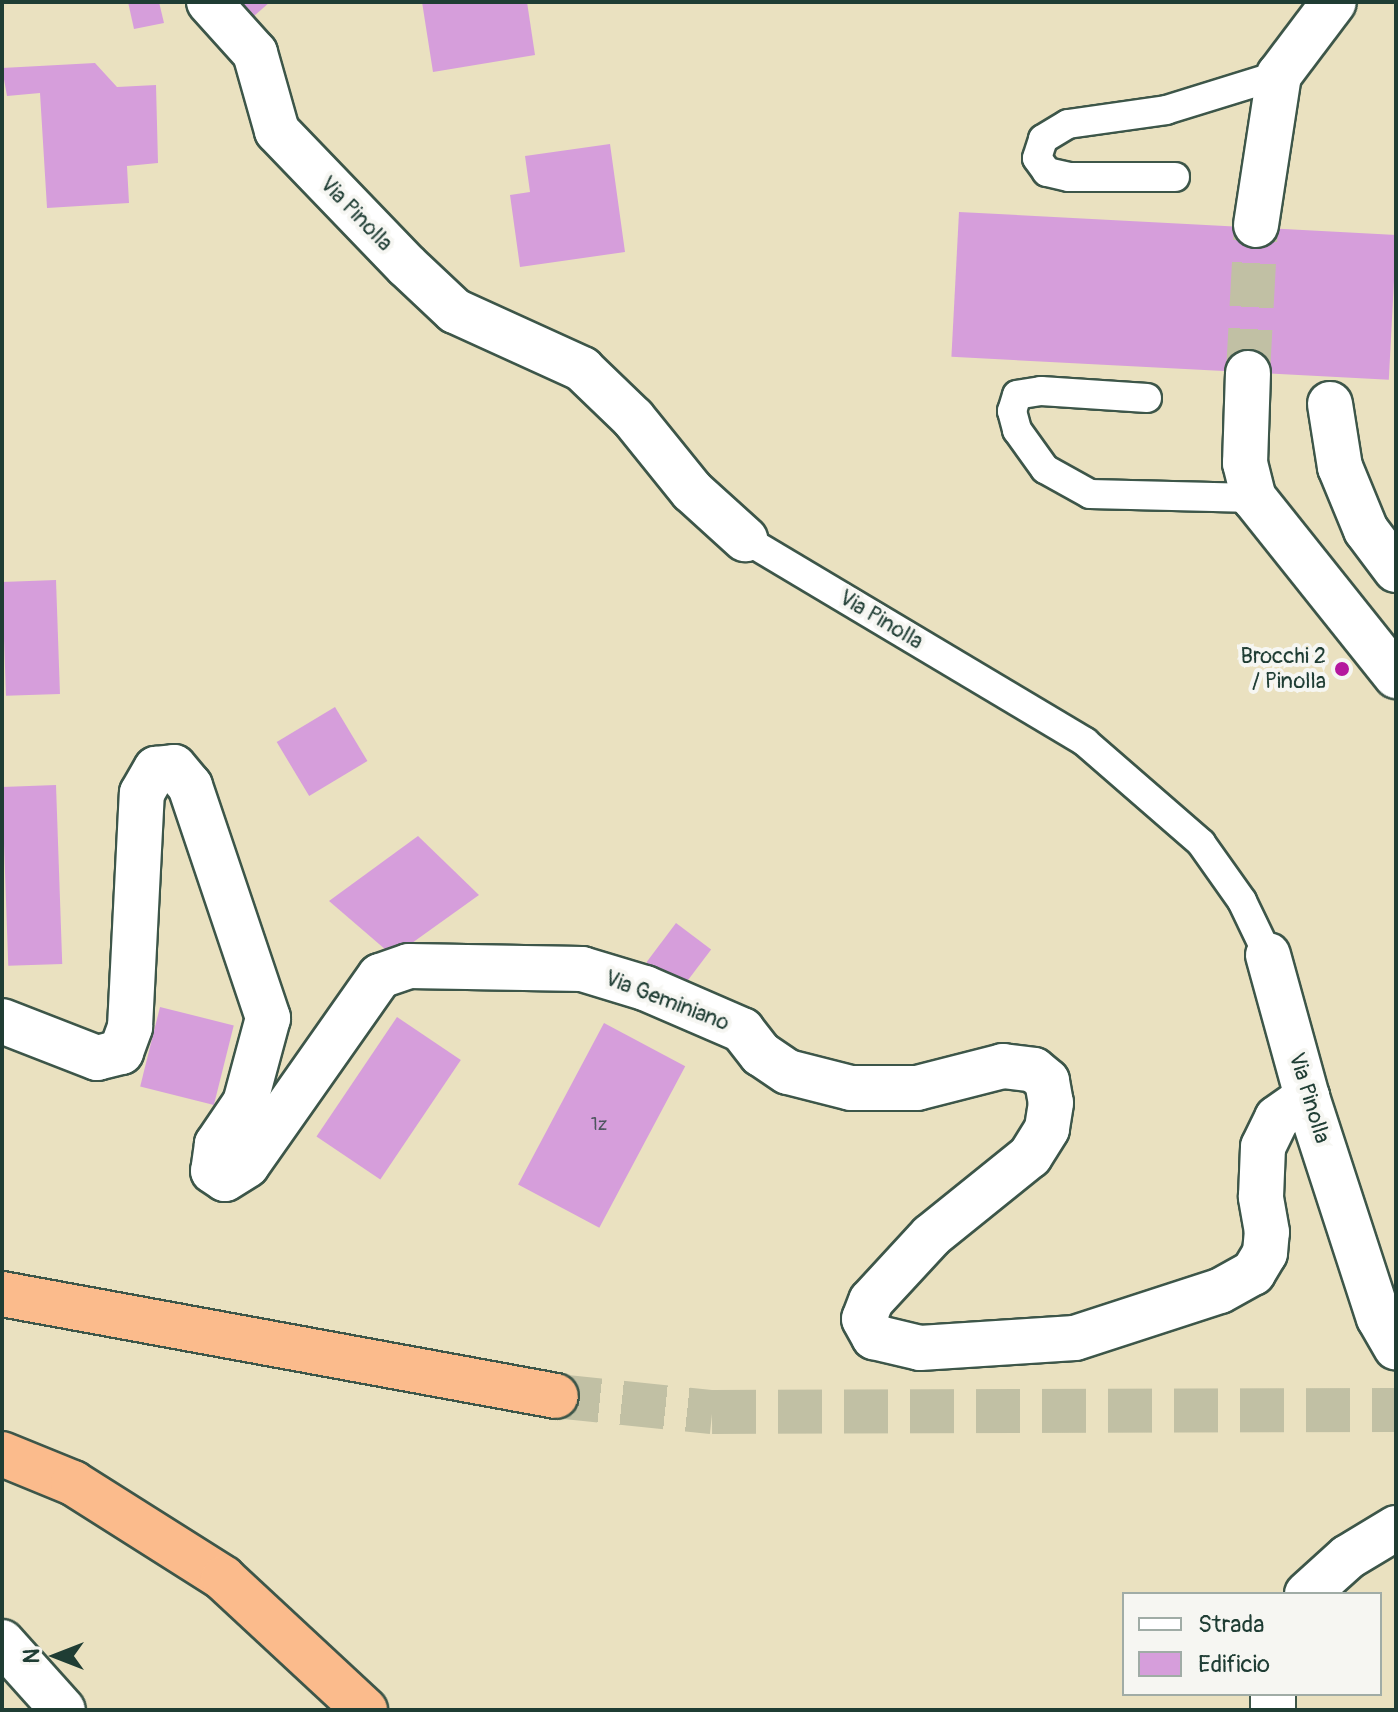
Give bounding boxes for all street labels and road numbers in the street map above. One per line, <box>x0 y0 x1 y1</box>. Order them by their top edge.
street label: Via Pinolla <box>314 171 398 257</box>
street label: Via Pinolla <box>834 585 928 655</box>
street label: Via Geminiano <box>601 965 733 1037</box>
street label: Via Pinolla <box>1283 1050 1335 1146</box>

